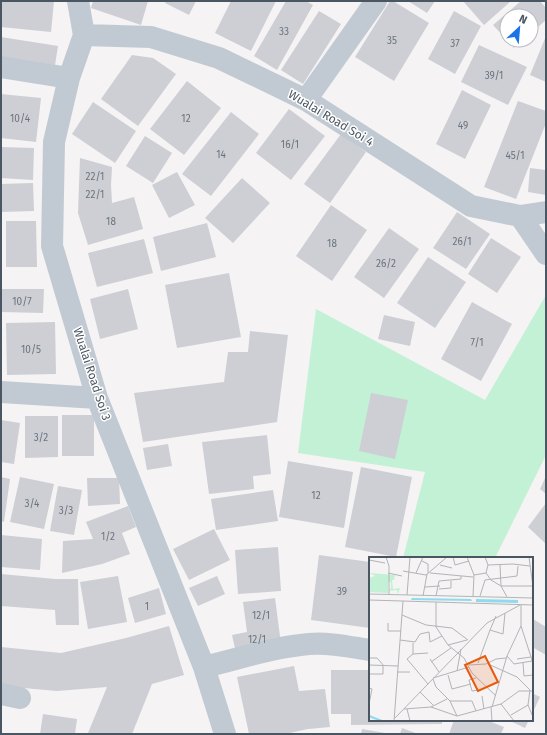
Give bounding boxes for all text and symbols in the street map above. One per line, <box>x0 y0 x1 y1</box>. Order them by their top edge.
north arrow <box>499 8 539 48</box>
text: N <box>517 12 529 27</box>
house number: 33 <box>279 26 289 38</box>
house number: 35 <box>387 35 397 47</box>
house number: 37 <box>450 38 460 50</box>
house number: 39/1 <box>485 70 503 82</box>
street label: Wualai Road Soi 4 <box>286 87 377 149</box>
house number: 10/4 <box>10 113 31 125</box>
house number: 12 <box>181 113 191 125</box>
house number: 49 <box>458 120 468 132</box>
house number: 16/1 <box>281 139 299 151</box>
house number: 14 <box>216 149 227 161</box>
house number: 45/1 <box>506 150 524 162</box>
house number: 22/1 <box>86 171 104 183</box>
house number: 22/1 <box>86 189 104 201</box>
house number: 18 <box>106 216 116 228</box>
house number: 26/1 <box>452 236 472 248</box>
house number: 18 <box>327 238 337 250</box>
house number: 26/2 <box>376 258 396 270</box>
house number: 10/7 <box>12 296 32 308</box>
street label: Wualai Road Soi 3 <box>70 326 114 422</box>
house number: 7/1 <box>471 337 483 349</box>
house number: 10/5 <box>21 344 41 356</box>
house number: 3/2 <box>34 432 48 444</box>
house number: 12 <box>311 490 321 502</box>
house number: 3/4 <box>25 498 40 510</box>
house number: 3/3 <box>59 505 73 517</box>
house number: 1/2 <box>101 531 115 543</box>
inset map <box>369 557 533 721</box>
house number: 39 <box>337 586 347 598</box>
house number: 1 <box>145 601 149 613</box>
house number: 12/1 <box>252 610 270 622</box>
house number: 12/1 <box>248 634 266 646</box>

